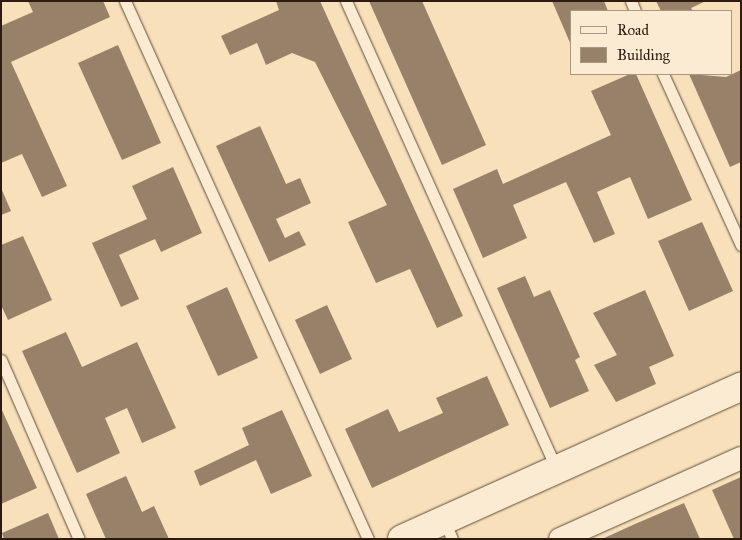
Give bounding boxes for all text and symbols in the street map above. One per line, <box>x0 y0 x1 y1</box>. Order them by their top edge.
legend <box>570 10 732 75</box>
text: Road <box>617 21 649 39</box>
text: Building <box>617 46 670 64</box>

